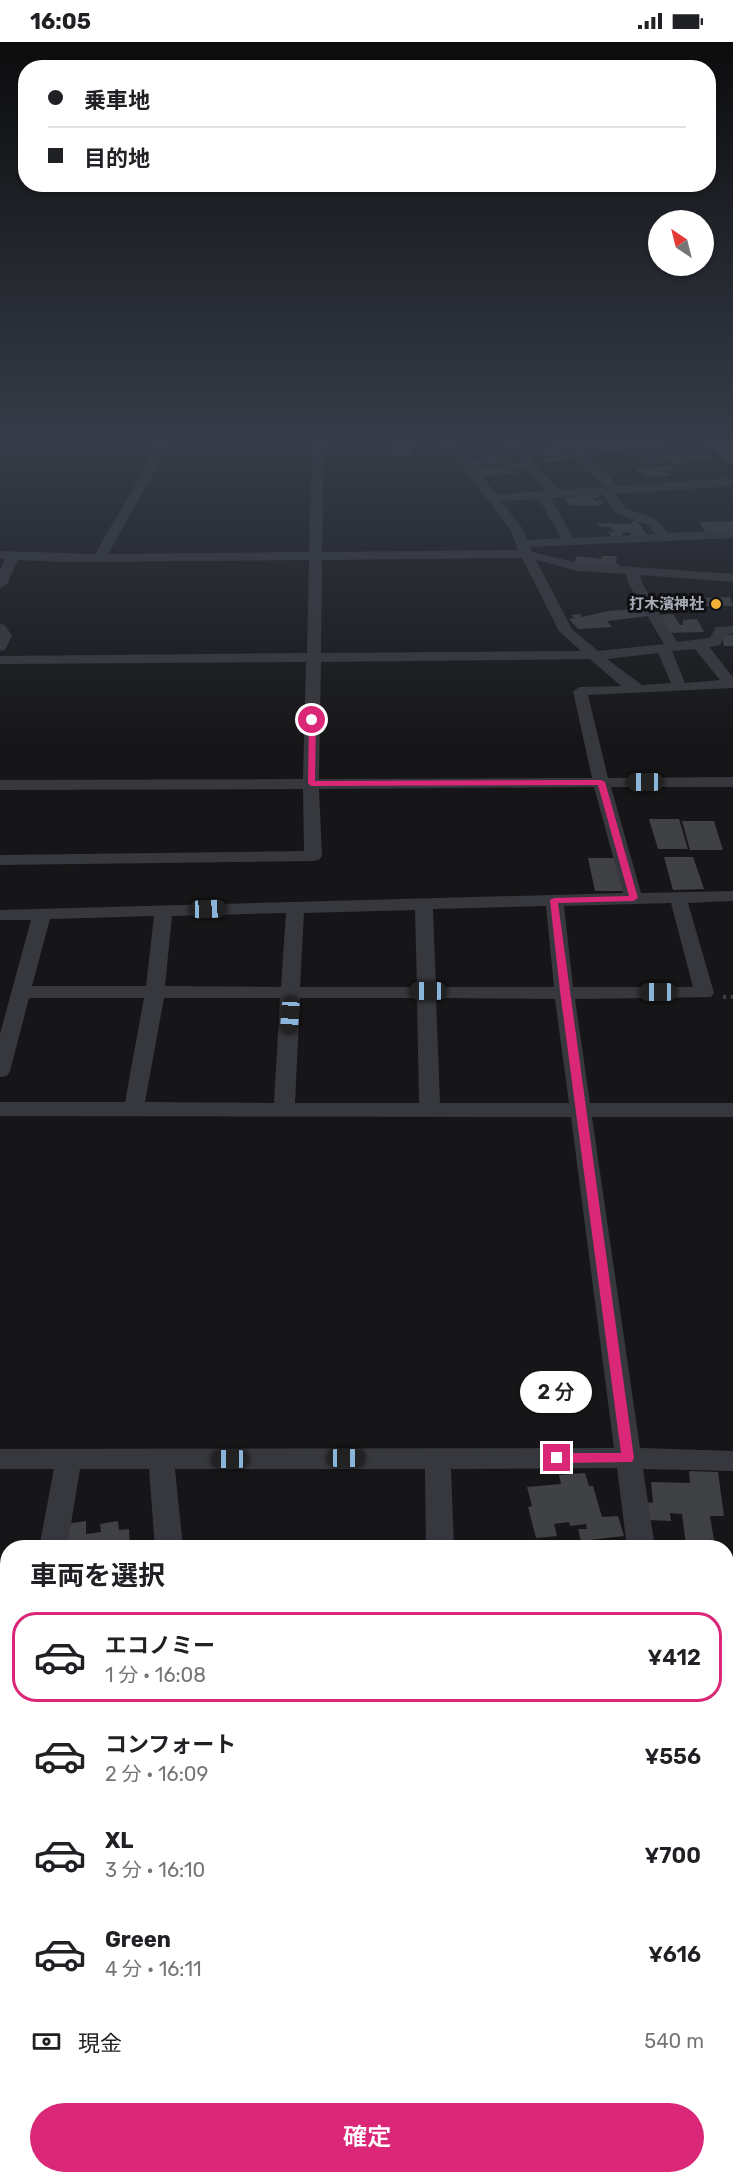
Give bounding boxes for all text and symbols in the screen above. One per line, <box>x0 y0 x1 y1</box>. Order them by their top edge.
text: 16:05 <box>30 8 91 35</box>
text: 乗車地 <box>84 87 150 114</box>
text: 目的地 <box>84 145 150 172</box>
north arrow <box>648 210 714 276</box>
map controls <box>648 210 714 276</box>
place label: 打木濱神社 <box>629 595 704 613</box>
marker: 打木濱神社 <box>709 597 723 611</box>
route start <box>298 706 325 733</box>
car <box>627 773 663 791</box>
car <box>190 899 226 919</box>
car <box>410 982 446 1000</box>
car <box>640 983 676 1001</box>
car <box>280 996 300 1034</box>
callout: 2 分 <box>521 1371 593 1413</box>
text: 2 分 <box>537 1380 575 1404</box>
route end <box>543 1444 570 1471</box>
car <box>328 1449 364 1467</box>
car <box>212 1450 248 1468</box>
text: 車両を選択 <box>30 1560 165 1592</box>
icon: car <box>33 1630 87 1684</box>
text: エコノミー <box>105 1632 215 1659</box>
text: ¥412 <box>648 1644 701 1671</box>
text: 1 分 · 16:08 <box>105 1663 206 1687</box>
icon: car <box>33 1729 87 1783</box>
text: コンフォート <box>105 1731 236 1758</box>
text: ¥556 <box>644 1743 701 1770</box>
text: 2 分 · 16:09 <box>105 1762 208 1786</box>
text: XL <box>105 1827 133 1854</box>
icon: car <box>33 1828 87 1882</box>
text: ¥700 <box>645 1842 701 1869</box>
text: 3 分 · 16:10 <box>105 1858 205 1882</box>
text: Green <box>105 1926 171 1953</box>
icon: car <box>33 1927 87 1981</box>
text: ¥616 <box>648 1941 701 1968</box>
text: 4 分 · 16:11 <box>105 1957 202 1981</box>
icon: cash <box>30 2025 63 2058</box>
text: 540 m <box>644 2029 704 2053</box>
text: 現金 <box>78 2030 122 2057</box>
button: 確定 <box>30 2103 704 2172</box>

